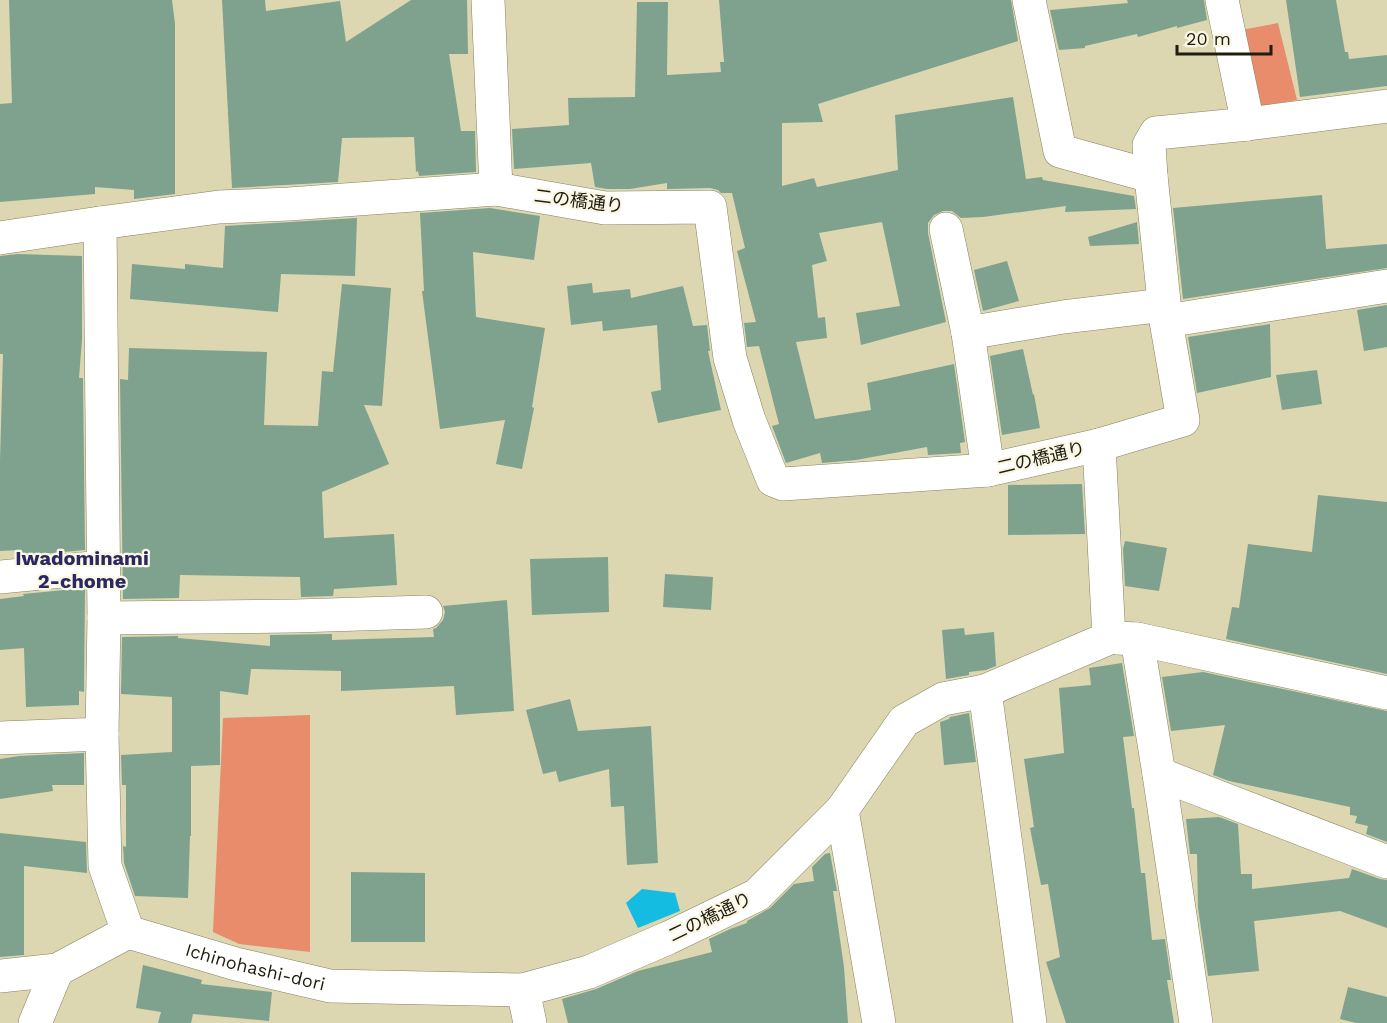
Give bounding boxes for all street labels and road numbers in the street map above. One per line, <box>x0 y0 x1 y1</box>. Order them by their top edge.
street label: 二の橋通り <box>533 185 625 216</box>
street label: 二の橋通り <box>995 437 1087 478</box>
street label: 二の橋通り <box>665 887 755 946</box>
street label: Ichinohashi-dori <box>183 939 327 995</box>

